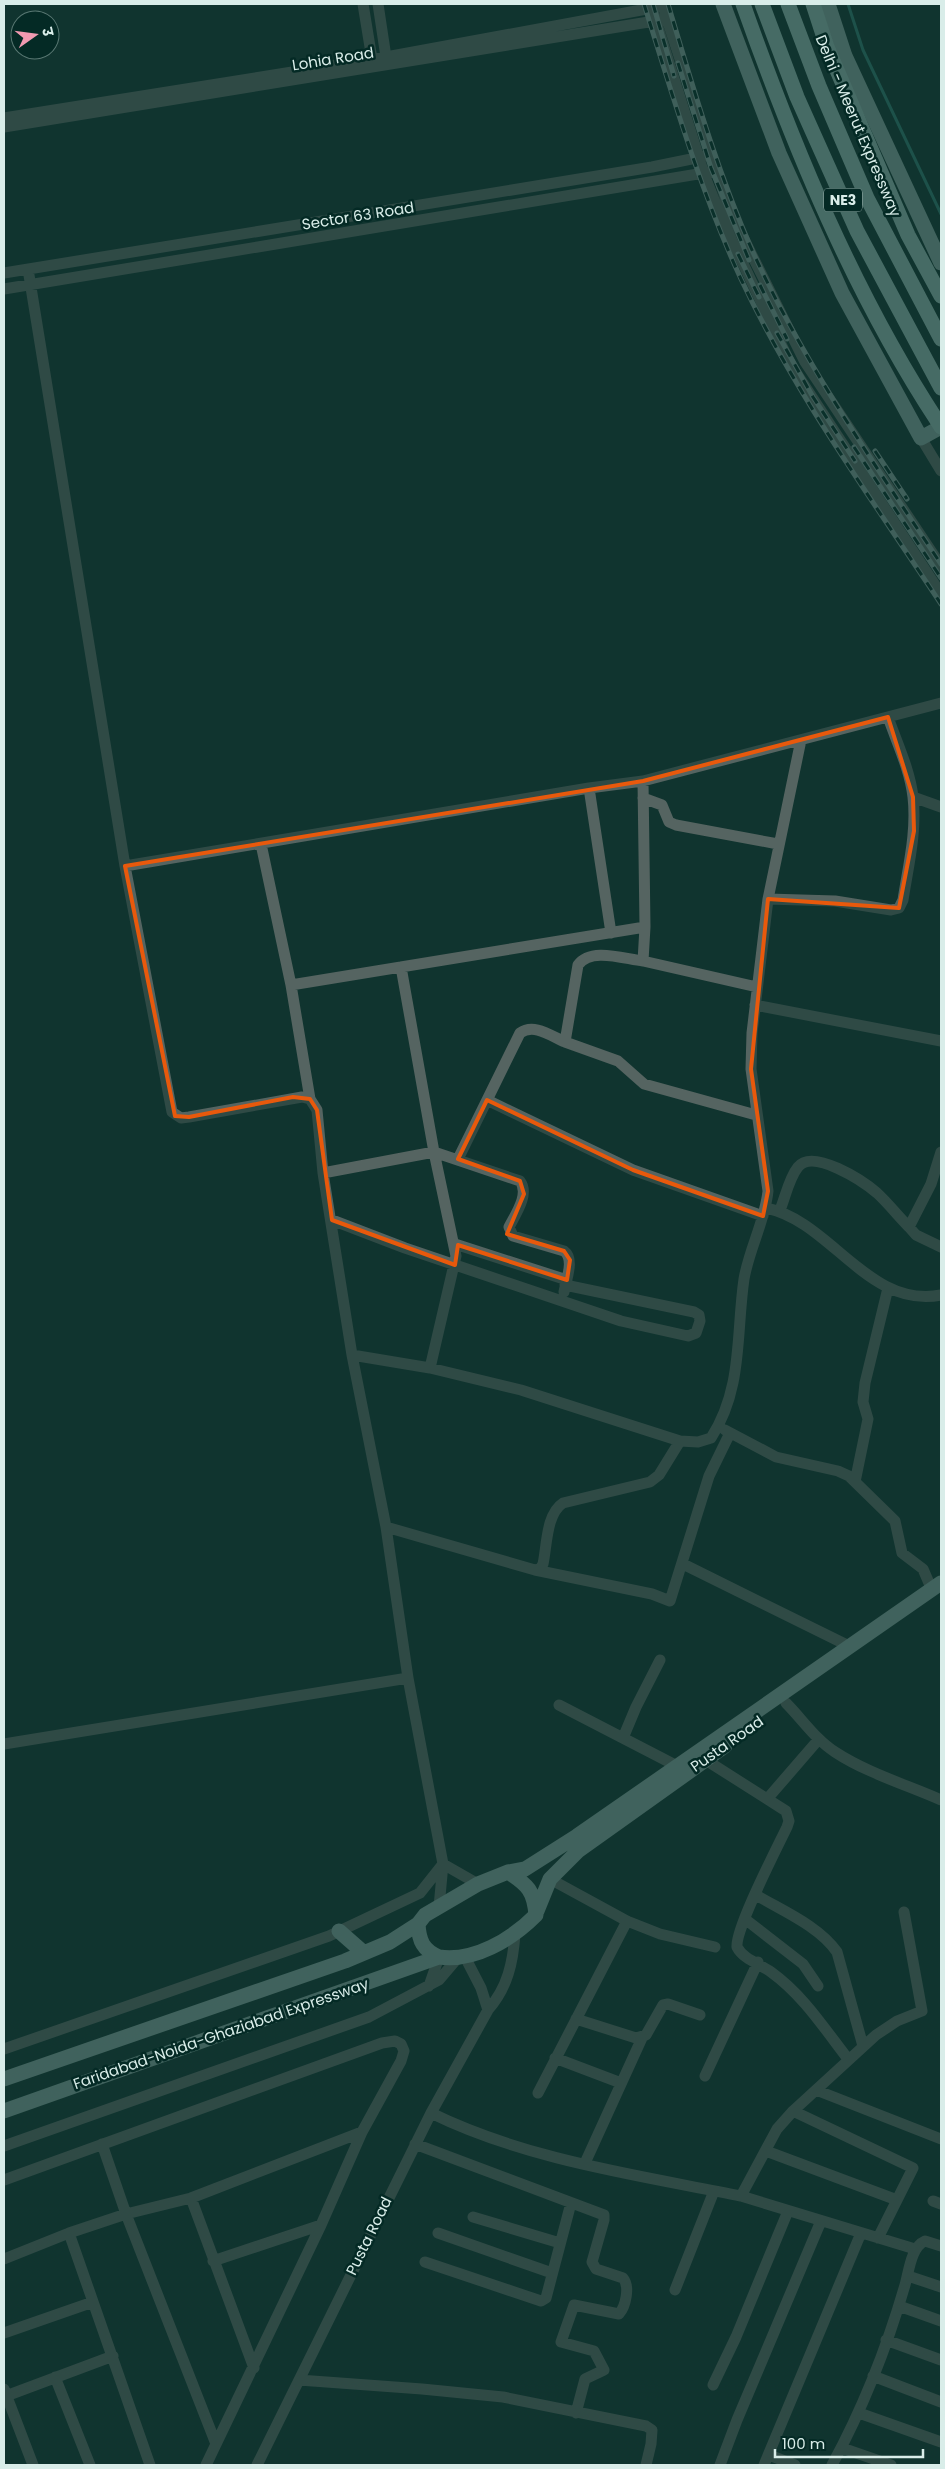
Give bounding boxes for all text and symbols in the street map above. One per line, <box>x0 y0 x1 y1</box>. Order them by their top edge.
north arrow <box>10 10 60 60</box>
text: उ <box>37 25 59 39</box>
street label: Delhi - Meerut Expressway <box>811 32 907 221</box>
street label: Lohia Road <box>291 42 375 75</box>
road number: NE3 <box>824 188 862 212</box>
street label: Sector 63 Road <box>300 196 415 235</box>
street label: Pusta Road <box>686 1711 767 1776</box>
street label: Faridabad-Noida-Ghaziabad Expressway <box>70 1973 372 2094</box>
street label: Pusta Road <box>341 2193 397 2278</box>
scale bar <box>775 2426 922 2458</box>
text: 100 m <box>782 2433 825 2454</box>

